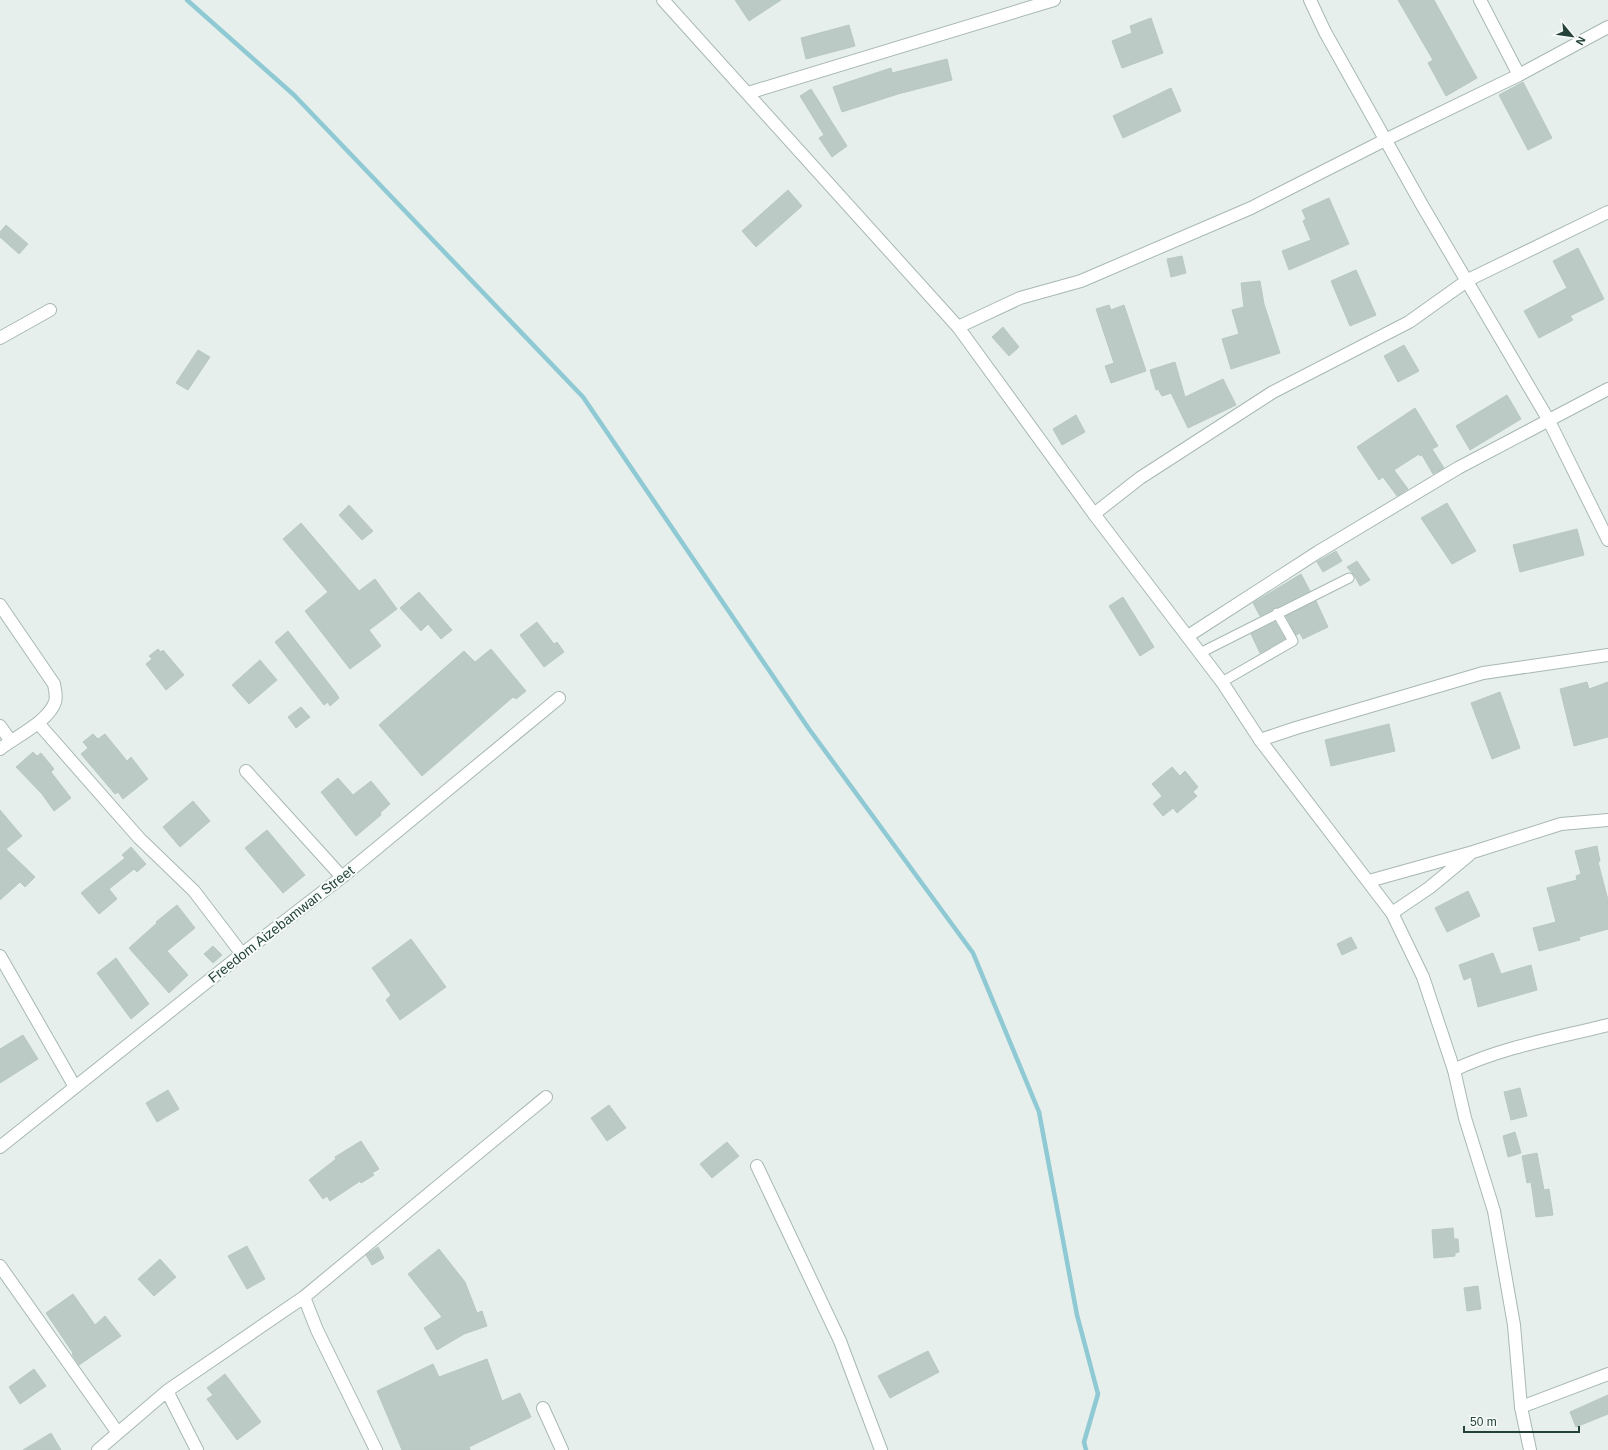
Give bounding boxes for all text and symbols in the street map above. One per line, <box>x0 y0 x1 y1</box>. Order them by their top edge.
north arrow <box>1552 16 1592 56</box>
text: N <box>1574 34 1588 47</box>
street label: Freedom Aizebamwan Street <box>205 862 357 986</box>
scale bar <box>1464 1408 1579 1434</box>
text: 50 m <box>1470 1415 1497 1429</box>

